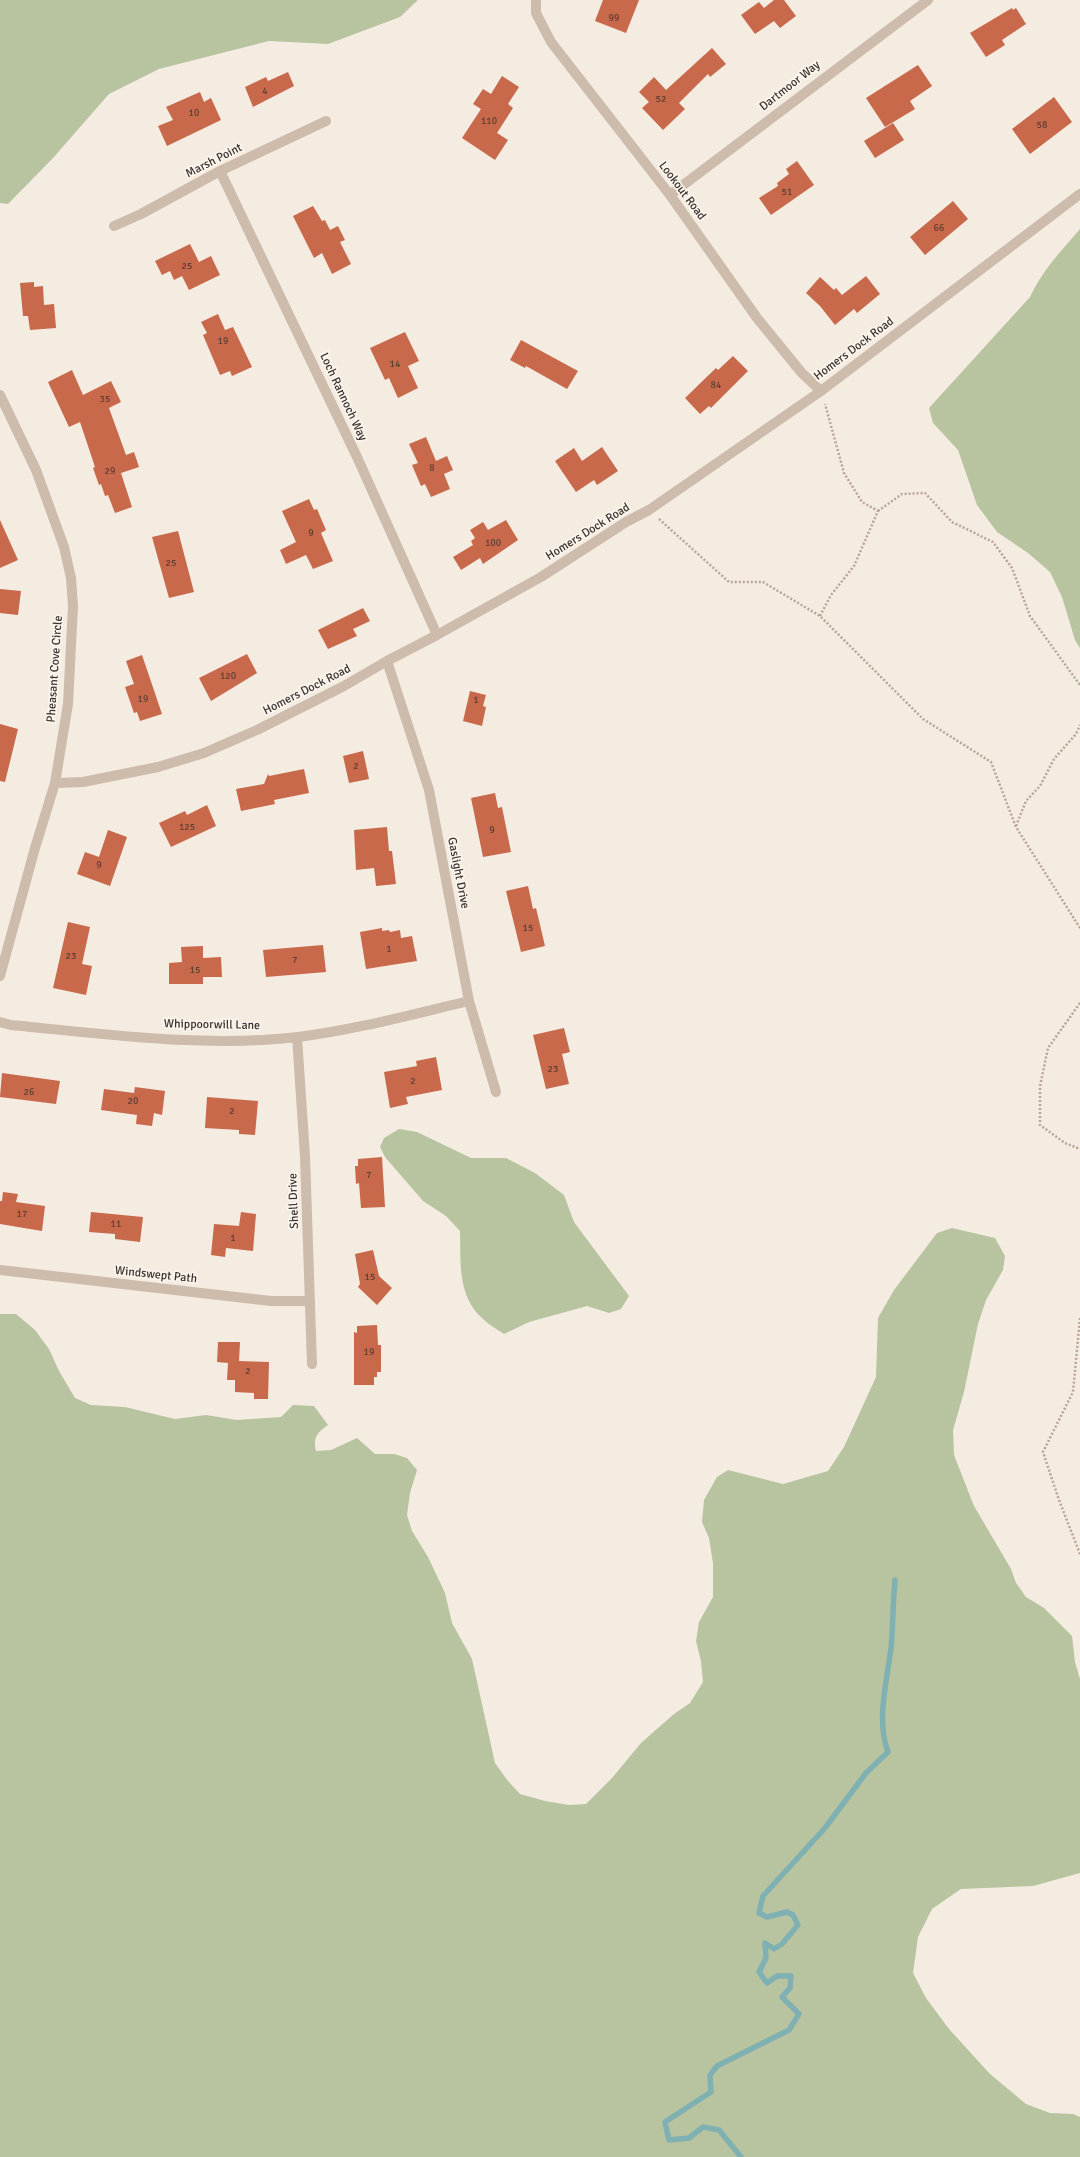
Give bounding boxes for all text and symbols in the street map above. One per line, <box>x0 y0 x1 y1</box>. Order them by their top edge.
house number: 99 <box>609 12 619 24</box>
street label: Dartmoor Way <box>757 58 823 114</box>
house number: 4 <box>262 85 268 97</box>
house number: 52 <box>656 93 666 105</box>
house number: 10 <box>189 107 199 119</box>
house number: 110 <box>481 115 497 127</box>
house number: 58 <box>1037 119 1047 131</box>
street label: Marsh Point <box>183 141 245 181</box>
street label: Lookout Road <box>655 159 709 223</box>
house number: 51 <box>782 186 792 198</box>
house number: 66 <box>934 222 944 234</box>
house number: 25 <box>182 260 192 272</box>
street label: Homers Dock Road <box>811 314 897 384</box>
house number: 19 <box>218 335 228 347</box>
street label: Loch Rannoch Way <box>316 351 370 443</box>
house number: 14 <box>390 358 400 370</box>
house number: 84 <box>711 379 721 391</box>
house number: 35 <box>100 393 110 405</box>
house number: 8 <box>429 462 435 474</box>
house number: 29 <box>105 465 115 477</box>
street label: Homers Dock Road <box>543 500 633 564</box>
house number: 9 <box>308 527 314 539</box>
house number: 100 <box>485 537 501 549</box>
house number: 25 <box>166 557 176 569</box>
street label: Pheasant Cove Circle <box>44 615 66 723</box>
street label: Homers Dock Road <box>261 662 353 718</box>
house number: 120 <box>220 670 236 682</box>
house number: 19 <box>138 693 148 705</box>
house number: 1 <box>473 694 479 706</box>
house number: 2 <box>353 760 359 772</box>
house number: 125 <box>179 821 195 833</box>
house number: 9 <box>489 824 495 836</box>
street label: Gaslight Drive <box>444 836 472 910</box>
house number: 9 <box>96 859 102 871</box>
house number: 15 <box>523 922 533 934</box>
house number: 1 <box>386 943 392 955</box>
house number: 23 <box>66 950 76 962</box>
house number: 7 <box>292 954 298 966</box>
house number: 15 <box>190 964 200 976</box>
street label: Whippoorwill Lane <box>164 1017 260 1033</box>
house number: 23 <box>548 1063 558 1075</box>
house number: 2 <box>410 1075 416 1087</box>
house number: 26 <box>24 1086 34 1098</box>
house number: 20 <box>128 1095 138 1107</box>
house number: 2 <box>229 1105 235 1117</box>
house number: 7 <box>366 1169 372 1181</box>
street label: Shell Drive <box>286 1173 302 1229</box>
house number: 17 <box>17 1208 27 1220</box>
house number: 11 <box>111 1218 121 1230</box>
house number: 1 <box>230 1232 236 1244</box>
street label: Windswept Path <box>114 1264 198 1286</box>
house number: 15 <box>365 1271 375 1283</box>
house number: 19 <box>364 1346 374 1358</box>
house number: 2 <box>245 1365 251 1377</box>

